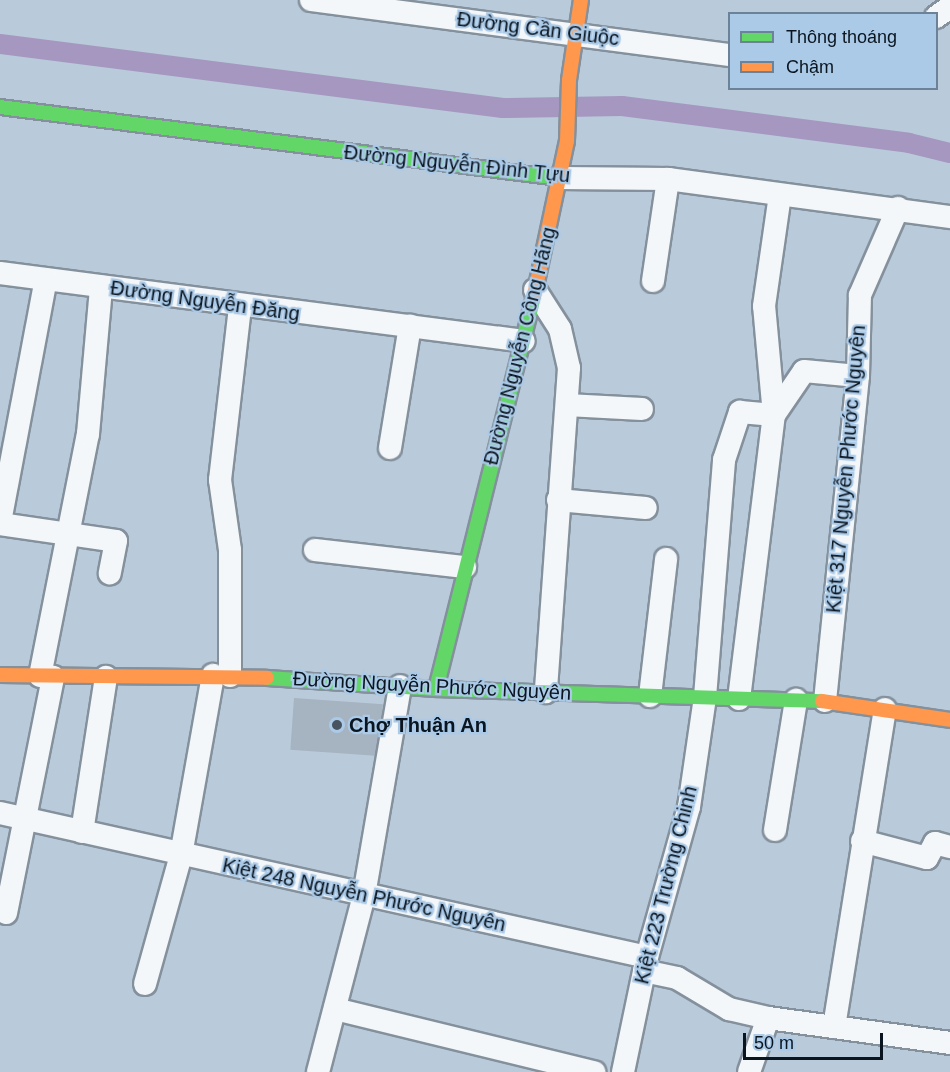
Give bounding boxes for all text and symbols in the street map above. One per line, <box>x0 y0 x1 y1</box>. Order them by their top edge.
street label: Đường Cần Giuộc <box>456 7 620 51</box>
legend <box>728 12 938 90</box>
text: Thông thoáng <box>786 27 897 47</box>
text: Chậm <box>786 57 834 77</box>
street label: Đường Nguyễn Đình Tựu <box>342 140 572 188</box>
street label: Đường Nguyễn Công Hãng <box>479 225 561 467</box>
street label: Đường Nguyễn Đăng <box>109 276 301 326</box>
street label: Kiệt 317 Nguyễn Phước Nguyên <box>821 324 871 614</box>
street label: Đường Nguyễn Phước Nguyên <box>292 667 572 705</box>
place label: Chợ Thuận An <box>349 713 488 737</box>
marker: Chợ Thuận An <box>330 718 344 732</box>
street label: Kiệt 223 Trường Chinh <box>630 783 702 987</box>
street label: Kiệt 248 Nguyễn Phước Nguyên <box>220 853 508 937</box>
scale bar <box>746 1021 886 1059</box>
text: 50 m <box>754 1033 794 1053</box>

